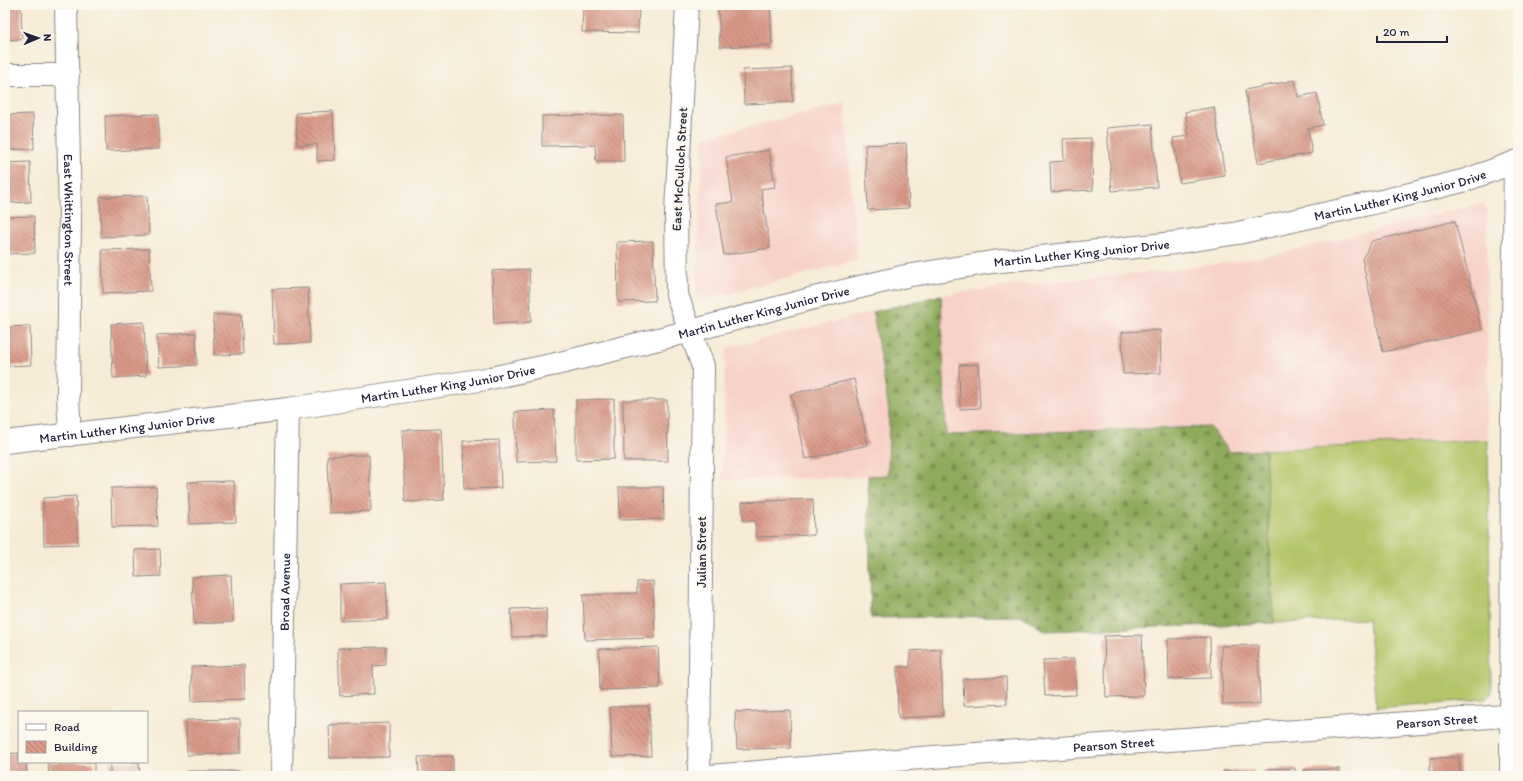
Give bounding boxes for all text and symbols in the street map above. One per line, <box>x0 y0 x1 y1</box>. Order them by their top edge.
north arrow <box>18 18 58 58</box>
scale bar <box>1377 18 1447 44</box>
text: 20 m <box>1383 25 1410 39</box>
text: N <box>41 34 54 42</box>
street label: East McCulloch Street <box>669 107 690 231</box>
street label: East Whittington Street <box>61 154 77 286</box>
street label: Martin Luther King Junior Drive <box>1313 166 1488 224</box>
street label: Martin Luther King Junior Drive <box>993 237 1170 270</box>
street label: Martin Luther King Junior Drive <box>677 283 851 342</box>
street label: Martin Luther King Junior Drive <box>360 362 537 406</box>
street label: Martin Luther King Junior Drive <box>39 411 216 446</box>
street label: Julian Street <box>694 516 709 588</box>
street label: Broad Avenue <box>277 553 293 631</box>
legend <box>18 711 148 763</box>
street label: Pearson Street <box>1396 711 1478 732</box>
text: Road <box>54 720 80 734</box>
street label: Pearson Street <box>1072 734 1155 755</box>
text: Building <box>54 740 98 754</box>

